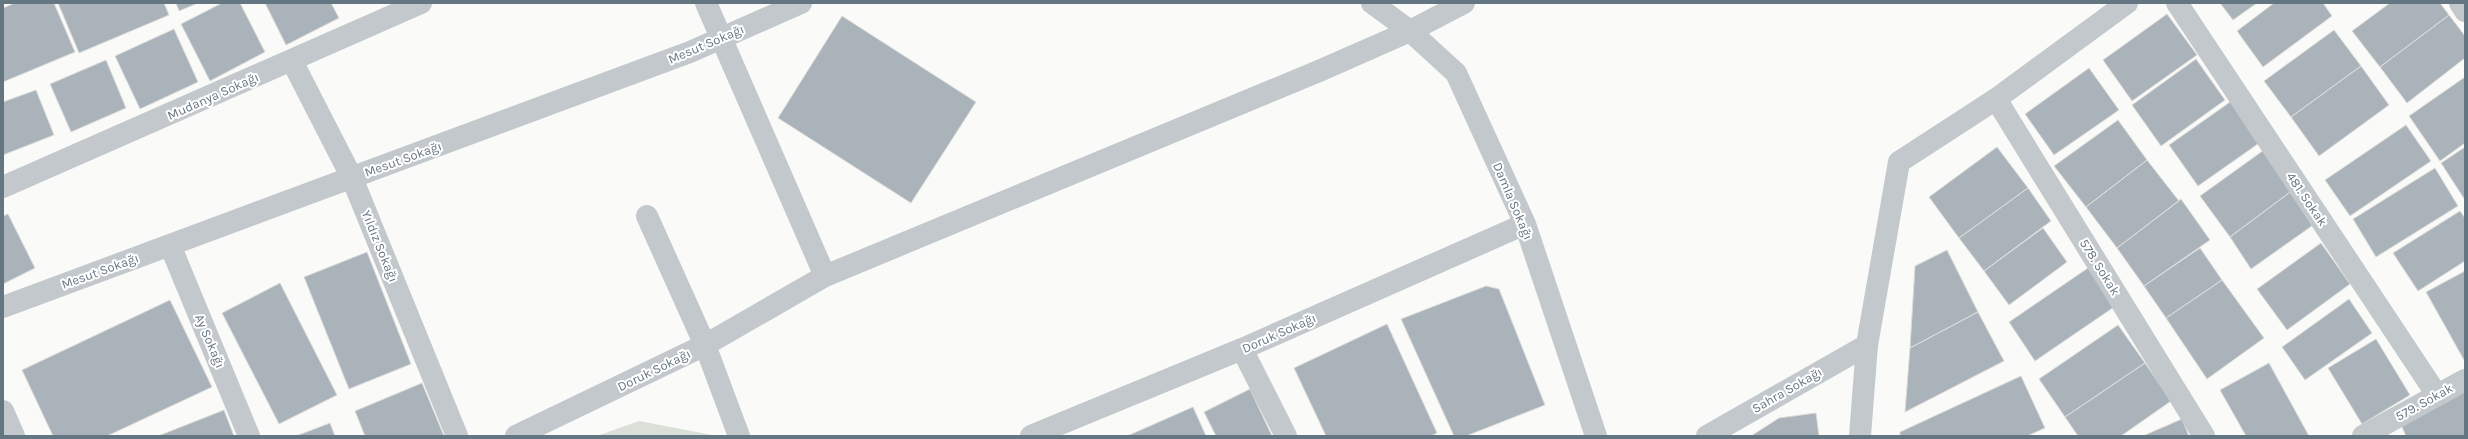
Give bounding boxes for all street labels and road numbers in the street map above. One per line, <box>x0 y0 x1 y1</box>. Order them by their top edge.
street label: Mesut Sokağı <box>666 21 746 67</box>
street label: Mudanya Sokağı <box>165 69 261 123</box>
street label: Mesut Sokağı <box>362 138 444 180</box>
street label: Damla Sokağı <box>1490 160 1536 242</box>
street label: 481. Sokak <box>2284 169 2330 229</box>
street label: Yıldız Sokağı <box>359 208 401 284</box>
street label: 578. Sokak <box>2077 236 2123 298</box>
street label: Mesut Sokağı <box>59 250 141 292</box>
street label: Doruk Sokağı <box>1240 310 1318 356</box>
street label: Ay Sokağı <box>192 312 228 370</box>
street label: Doruk Sokağı <box>615 346 693 394</box>
street label: Sahra Sokağı <box>1749 364 1825 416</box>
street label: 579. Sokak <box>2393 380 2455 424</box>

